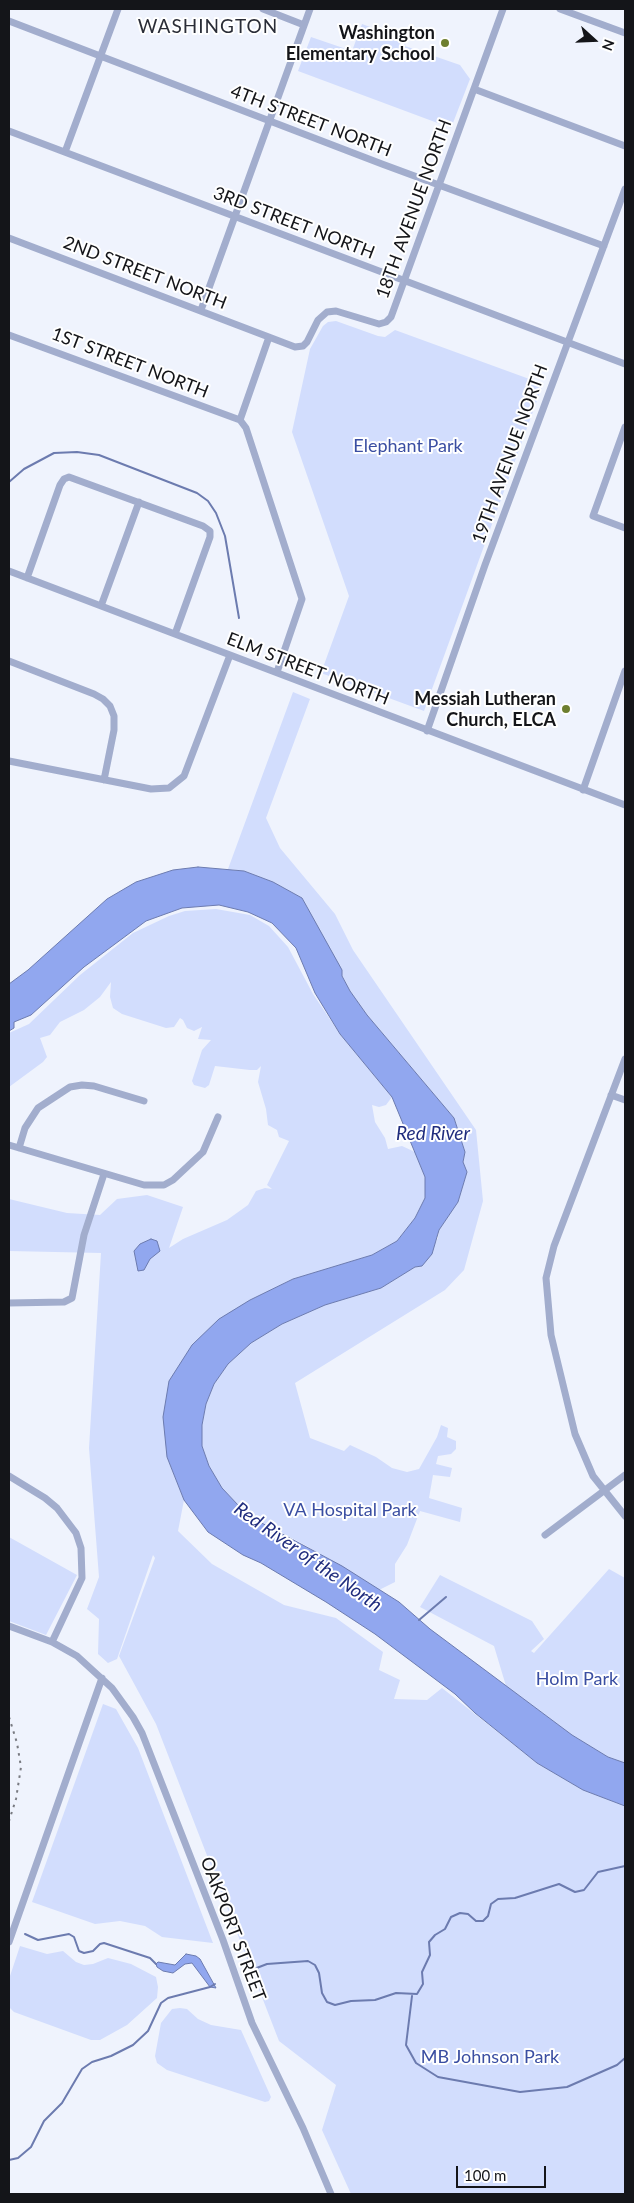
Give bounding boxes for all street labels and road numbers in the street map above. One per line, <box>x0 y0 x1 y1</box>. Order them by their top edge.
street label: 4TH STREET NORTH <box>228 80 394 162</box>
street label: 18TH AVENUE NORTH <box>372 116 456 302</box>
street label: 3RD STREET NORTH <box>210 182 378 264</box>
street label: 2ND STREET NORTH <box>60 232 230 314</box>
street label: 1ST STREET NORTH <box>48 323 212 403</box>
street label: 19TH AVENUE NORTH <box>468 361 552 547</box>
street label: ELM STREET NORTH <box>224 628 392 710</box>
street label: OAKPORT STREET <box>196 1854 270 2004</box>

